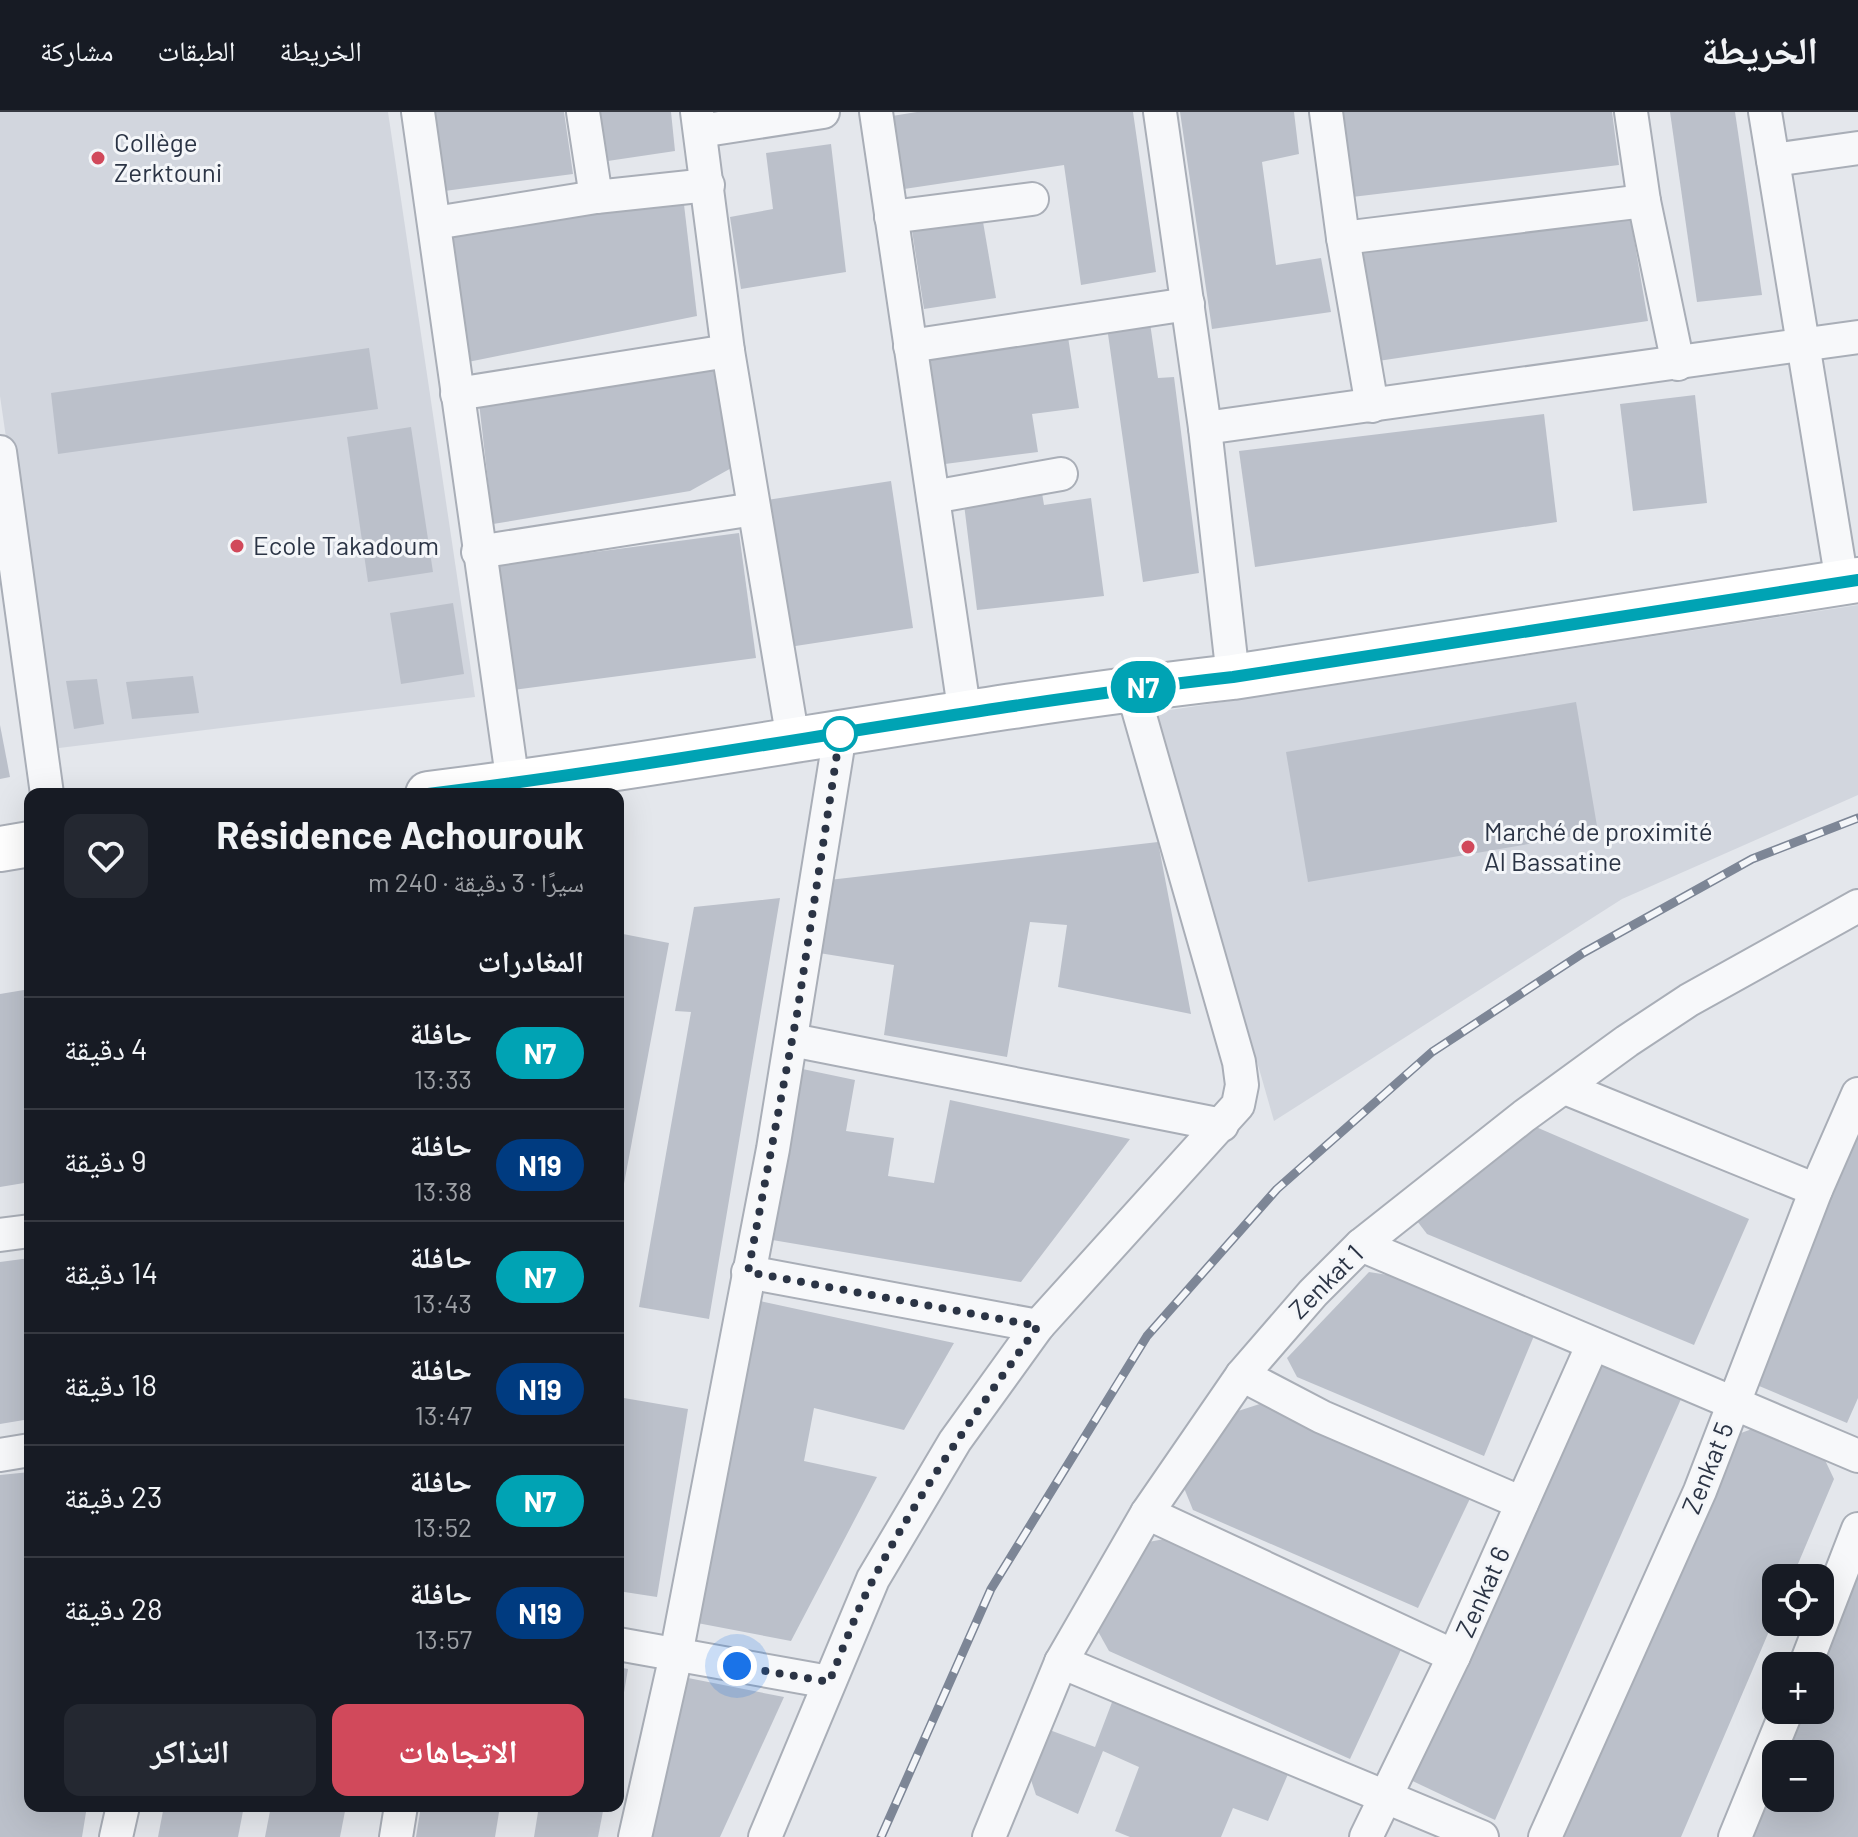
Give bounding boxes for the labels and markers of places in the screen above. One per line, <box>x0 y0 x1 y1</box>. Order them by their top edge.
place label: Collège Zerktouni <box>114 126 222 187</box>
marker: Collège Zerktouni <box>89 149 107 167</box>
place label: Ecole Takadoum <box>253 529 439 560</box>
marker: Ecole Takadoum <box>228 537 246 555</box>
unlabelled marker <box>823 717 857 751</box>
place label: Marché de proximité Al Bassatine <box>1484 815 1713 876</box>
marker: Marché de proximité Al Bassatine <box>1459 838 1477 856</box>

